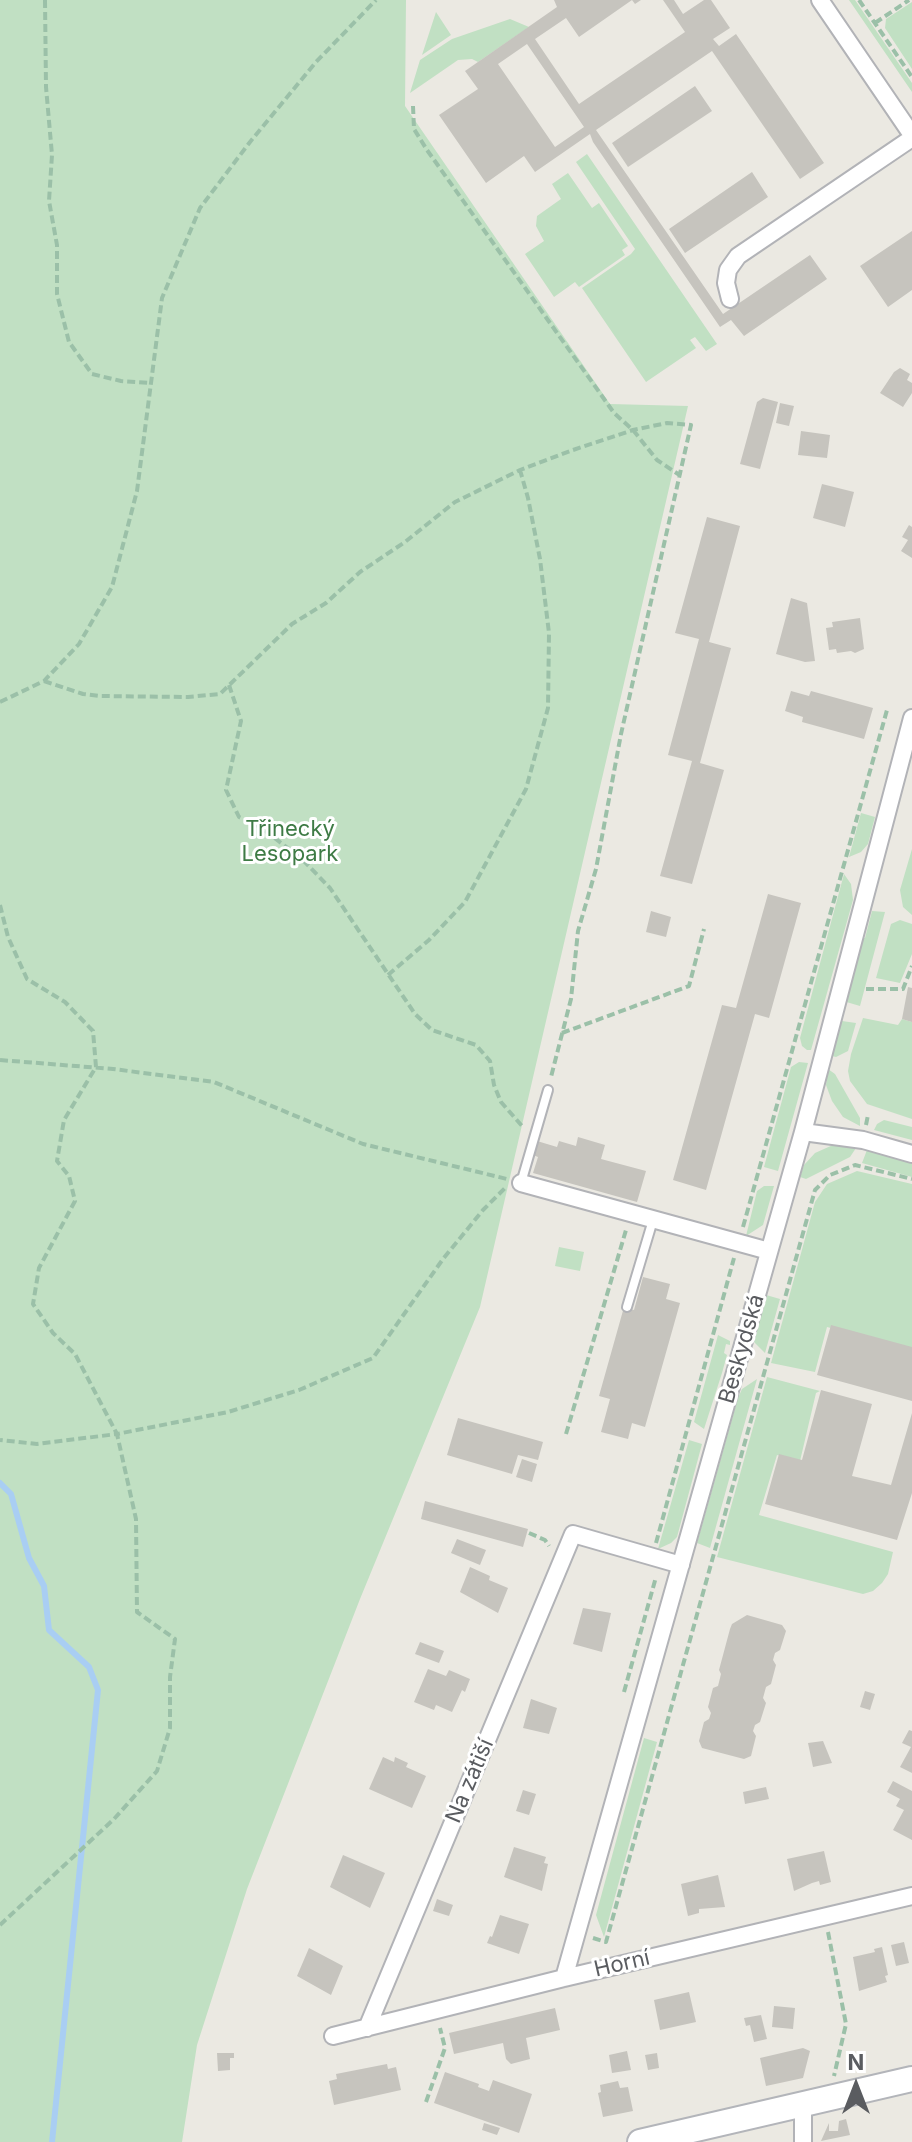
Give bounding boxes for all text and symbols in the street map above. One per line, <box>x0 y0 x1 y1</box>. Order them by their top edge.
park label: Třinecký Lesopark <box>242 816 338 868</box>
street label: Beskydská <box>714 1291 770 1407</box>
street label: Na zátiší <box>440 1735 500 1827</box>
street label: Horní <box>592 1945 652 1983</box>
north arrow <box>816 2046 896 2126</box>
text: N <box>848 2049 864 2075</box>

